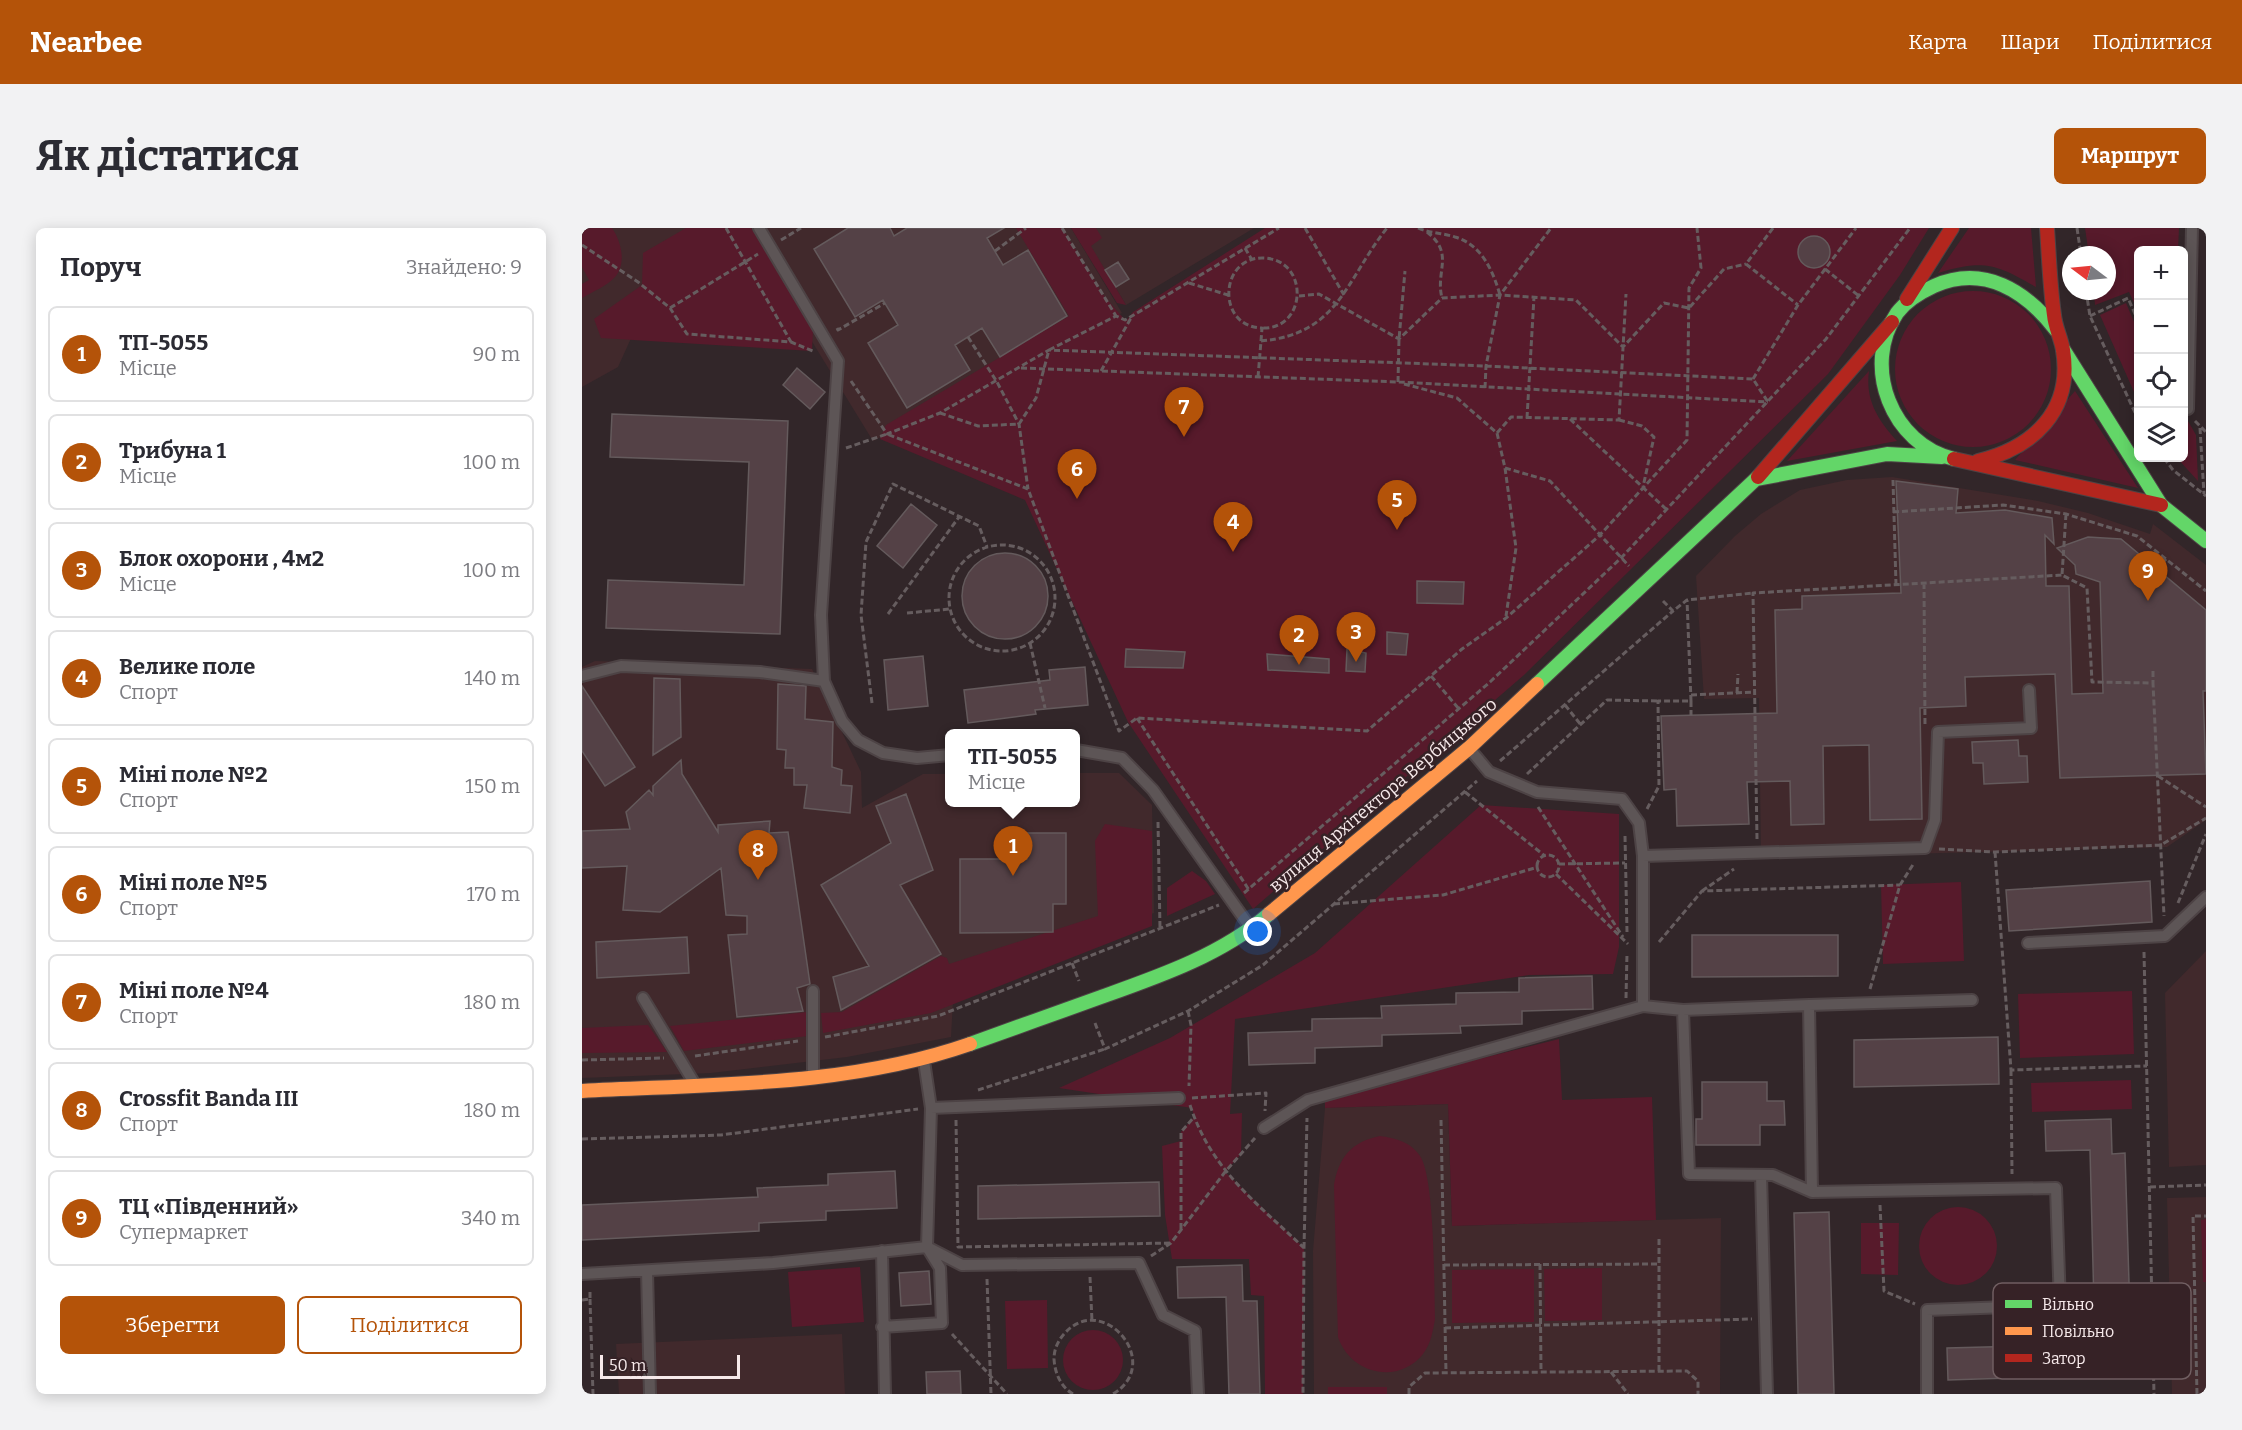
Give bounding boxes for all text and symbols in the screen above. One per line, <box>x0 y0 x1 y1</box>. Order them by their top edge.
text: Nearbee <box>30 26 142 59</box>
text: Карта <box>1908 29 1968 55</box>
text: Шари <box>2001 29 2060 55</box>
text: Поділитися <box>2093 29 2212 55</box>
button: Маршрут <box>2054 128 2206 184</box>
text: Як дістатися <box>36 131 299 181</box>
north arrow <box>2062 246 2116 300</box>
map controls <box>2134 246 2188 462</box>
button: + <box>2134 246 2188 300</box>
text: Поруч <box>60 252 142 283</box>
text: Знайдено: 9 <box>406 255 522 279</box>
button: − <box>2134 300 2188 354</box>
text: ТП-5055 <box>119 329 208 356</box>
text: 1 <box>77 342 86 366</box>
text: 90 m <box>472 342 520 366</box>
button: locate <box>2134 354 2188 408</box>
text: Місце <box>119 356 177 380</box>
pin: 7 <box>1164 388 1204 437</box>
button: layers <box>2134 408 2188 462</box>
text: Трибуна 1 <box>119 437 226 464</box>
text: 2 <box>76 450 87 474</box>
text: 100 m <box>463 450 520 474</box>
pin: 6 <box>1058 450 1096 499</box>
text: Місце <box>119 464 177 488</box>
pin: 5 <box>1378 480 1416 530</box>
pin: 4 <box>1214 502 1252 552</box>
text: Блок охорони , 4м2 <box>119 545 324 572</box>
pin: 9 <box>2128 552 2168 601</box>
text: 3 <box>76 558 87 582</box>
text: 100 m <box>463 558 520 582</box>
text: Місце <box>119 572 177 596</box>
pin: 3 <box>1336 612 1376 662</box>
pin: 2 <box>1280 616 1318 665</box>
text: Велике поле <box>119 653 255 680</box>
text: 4 <box>75 666 88 690</box>
text: 140 m <box>464 666 520 690</box>
text: Спорт <box>119 680 178 704</box>
street label: вулиця Архітектора Вербицького <box>1265 693 1501 897</box>
popup <box>945 729 1080 807</box>
text: ТП-5055 <box>968 743 1057 770</box>
text: Міні поле №2 <box>119 761 268 788</box>
text: Місце <box>968 770 1025 794</box>
text: 5 <box>76 774 87 798</box>
text: 150 m <box>465 774 520 798</box>
text: Спорт <box>119 788 178 812</box>
pin: 1 <box>994 826 1032 876</box>
pin: 8 <box>738 830 777 880</box>
text: Міні поле №5 <box>119 869 267 896</box>
text: 6 <box>76 882 87 906</box>
text: 170 m <box>467 882 520 906</box>
text: Спорт <box>119 896 178 920</box>
your location <box>1243 917 1272 946</box>
text: Міні поле №4 <box>119 977 269 1004</box>
text: 7 <box>76 990 87 1014</box>
text: 180 m <box>464 990 520 1014</box>
text: Спорт <box>119 1004 178 1028</box>
text: Crossfit Banda III <box>119 1085 299 1112</box>
text: 8 <box>75 1098 88 1122</box>
text: 180 m <box>464 1098 520 1122</box>
text: Спорт <box>119 1112 178 1136</box>
text: ТЦ «Південний» <box>119 1193 299 1220</box>
text: 9 <box>76 1206 87 1230</box>
text: 340 m <box>461 1206 520 1230</box>
text: Супермаркет <box>119 1220 248 1244</box>
legend <box>1993 1283 2191 1379</box>
text: Вільно <box>2042 1295 2094 1314</box>
button: Зберегти <box>60 1296 285 1354</box>
button: Поділитися <box>297 1296 522 1354</box>
text: Повільно <box>2042 1322 2114 1341</box>
text: Затор <box>2042 1349 2086 1368</box>
scale bar <box>600 1352 740 1380</box>
text: 50 m <box>609 1356 646 1375</box>

